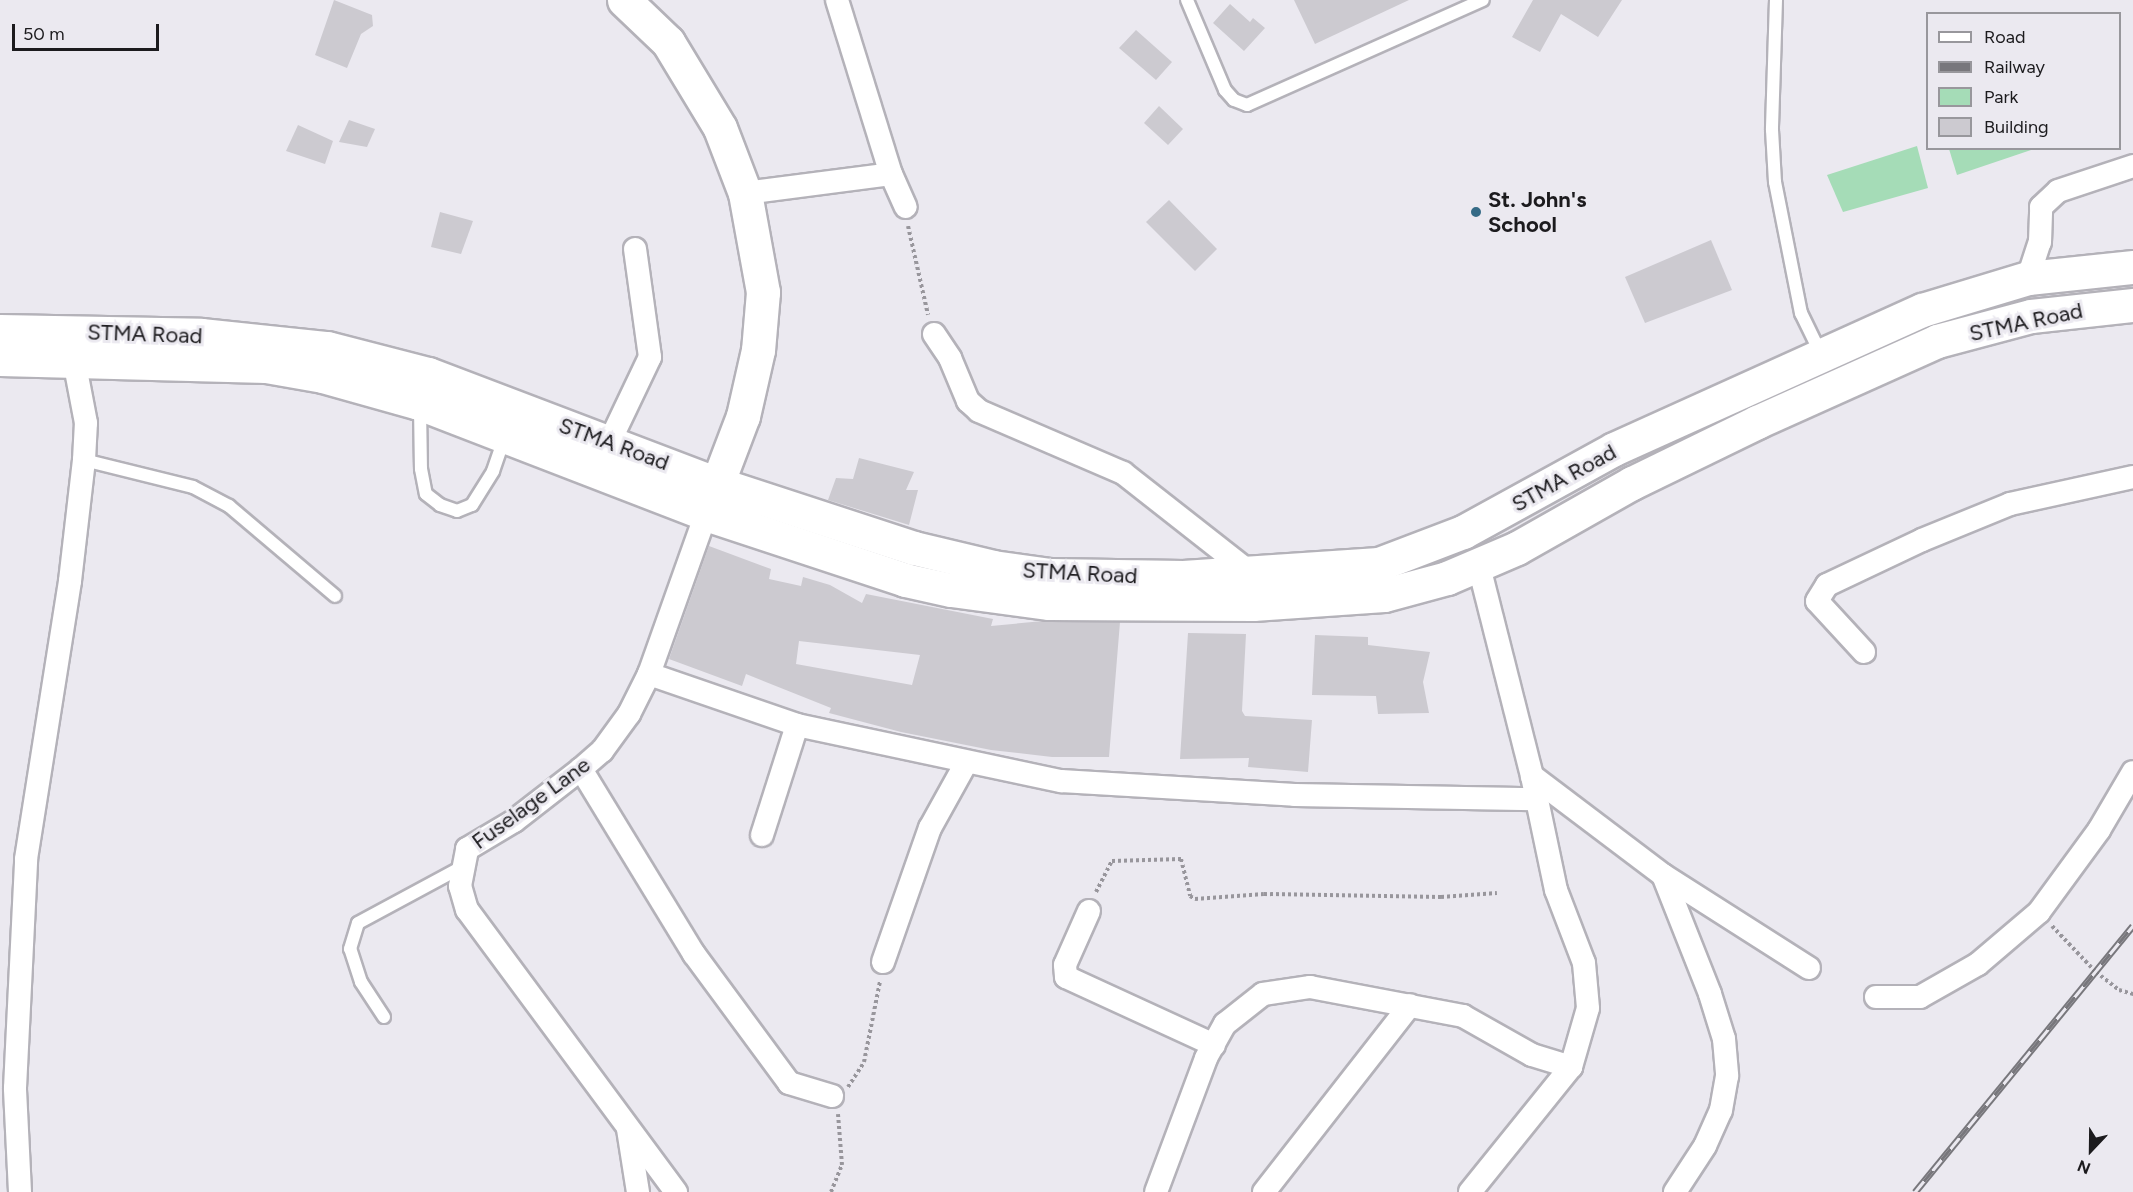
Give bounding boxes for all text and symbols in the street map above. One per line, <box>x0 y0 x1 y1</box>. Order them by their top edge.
scale bar <box>15 12 162 50</box>
legend <box>1926 12 2121 150</box>
text: 50 m <box>23 23 65 45</box>
text: Road <box>1984 26 2025 48</box>
text: Railway <box>1984 56 2045 78</box>
text: Park <box>1984 86 2018 108</box>
text: Building <box>1984 116 2049 138</box>
place label: St. John's School <box>1488 186 1586 237</box>
marker: St. John's School <box>1469 205 1483 219</box>
street label: STMA Road <box>1967 297 2085 347</box>
street label: STMA Road <box>87 319 203 349</box>
street label: STMA Road <box>555 412 673 476</box>
street label: STMA Road <box>1507 439 1621 517</box>
street label: STMA Road <box>1022 557 1138 589</box>
street label: Fuselage Lane <box>467 751 595 855</box>
north arrow <box>2061 1120 2121 1180</box>
text: N <box>2075 1156 2093 1178</box>

